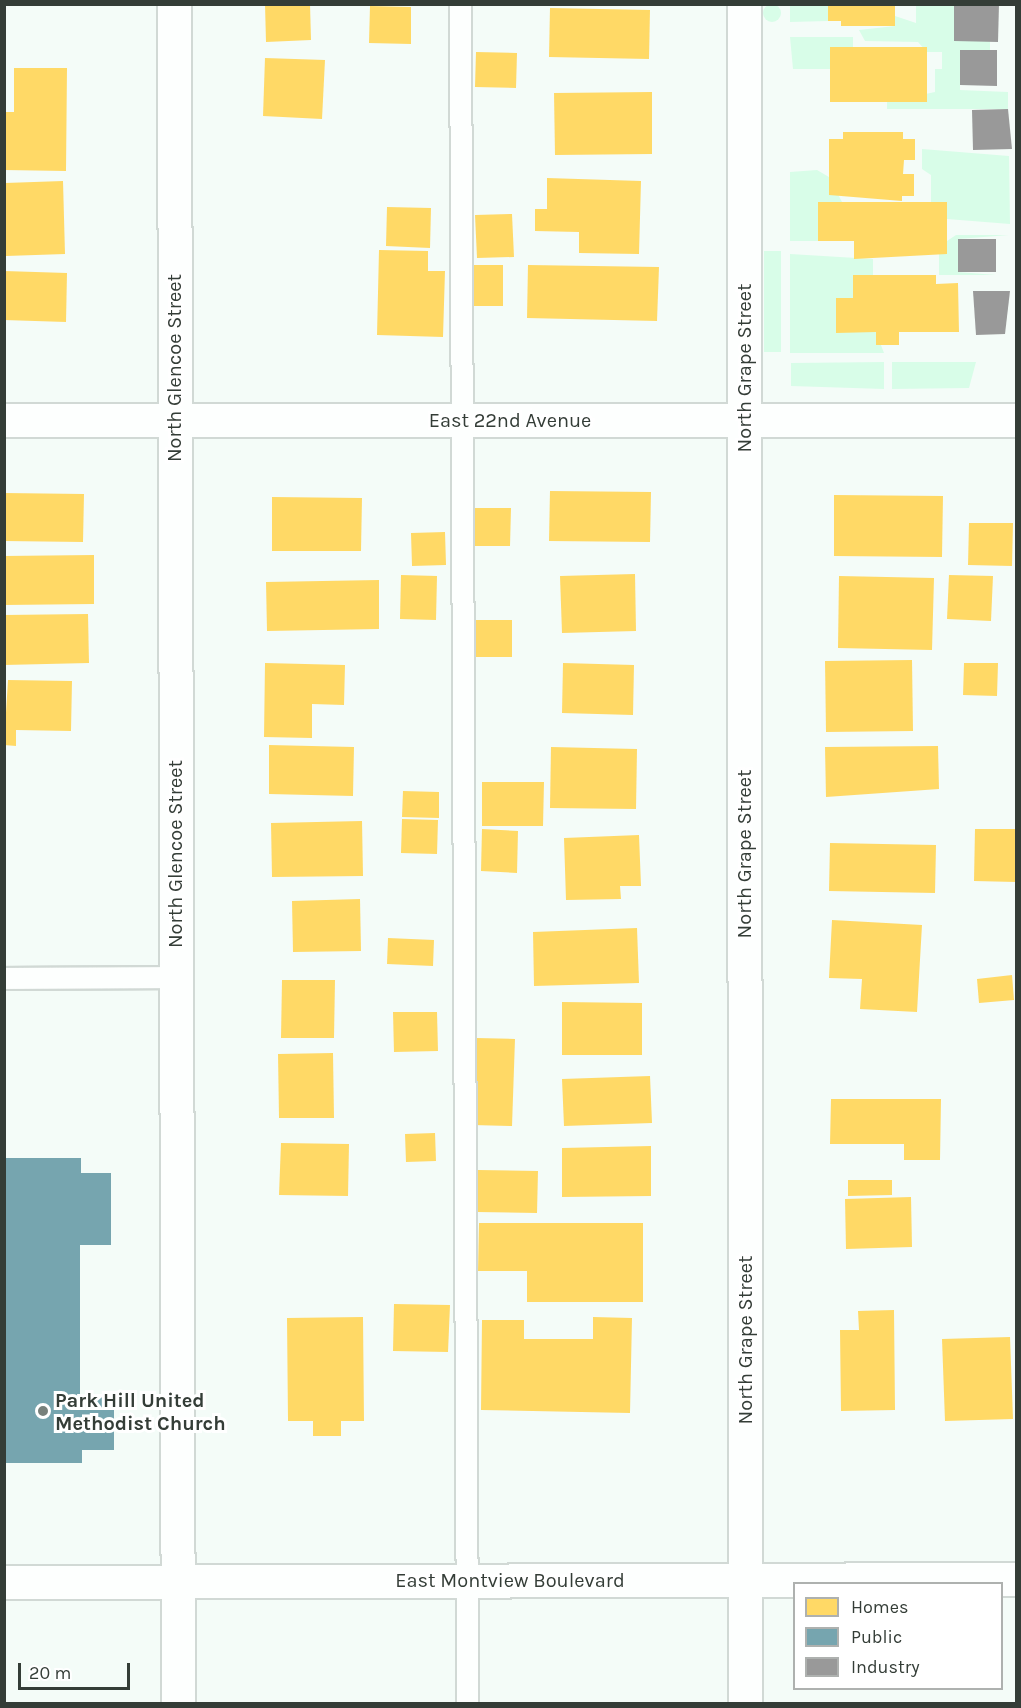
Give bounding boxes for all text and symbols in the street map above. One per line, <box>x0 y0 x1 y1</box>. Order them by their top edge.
street label: North Glencoe Street <box>162 274 186 462</box>
street label: North Grape Street <box>732 284 756 452</box>
street label: East 22nd Avenue <box>429 408 591 432</box>
street label: North Glencoe Street <box>163 760 187 948</box>
street label: North Grape Street <box>732 770 756 938</box>
street label: North Grape Street <box>733 1256 757 1424</box>
place label: Park Hill United Methodist Church <box>55 1388 226 1435</box>
marker: Park Hill United Methodist Church <box>36 1404 50 1418</box>
street label: East Montview Boulevard <box>395 1568 625 1592</box>
legend <box>793 1582 1003 1690</box>
text: Homes <box>851 1596 908 1618</box>
text: Public <box>851 1626 902 1648</box>
scale bar <box>21 1651 134 1689</box>
text: Industry <box>851 1656 920 1678</box>
text: 20 m <box>29 1662 71 1684</box>

